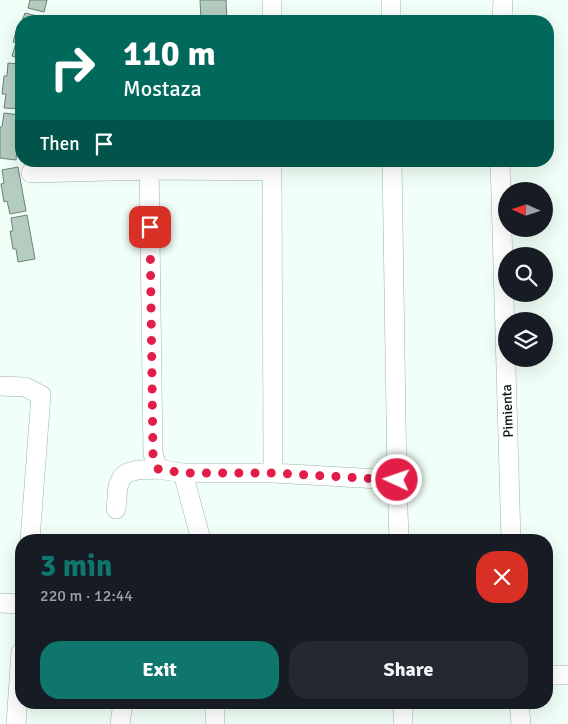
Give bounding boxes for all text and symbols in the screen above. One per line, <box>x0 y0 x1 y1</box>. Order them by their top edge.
text: 110 m <box>123 32 216 75</box>
icon: right <box>40 35 105 100</box>
text: Mostaza <box>123 75 202 102</box>
icon: arrive <box>90 130 118 158</box>
text: Then <box>40 132 80 156</box>
north arrow <box>498 182 552 238</box>
map controls <box>498 182 553 367</box>
pin <box>129 206 171 248</box>
icon: arrive <box>136 213 164 241</box>
button: search <box>498 247 553 302</box>
button: layers <box>498 312 553 367</box>
street label: Pimienta <box>498 384 517 438</box>
position arrow <box>370 453 422 505</box>
text: 3 min <box>40 548 112 585</box>
button: close <box>476 551 528 603</box>
text: 220 m · 12:44 <box>40 586 133 606</box>
button: Exit <box>40 641 279 699</box>
button: Share <box>289 641 528 699</box>

